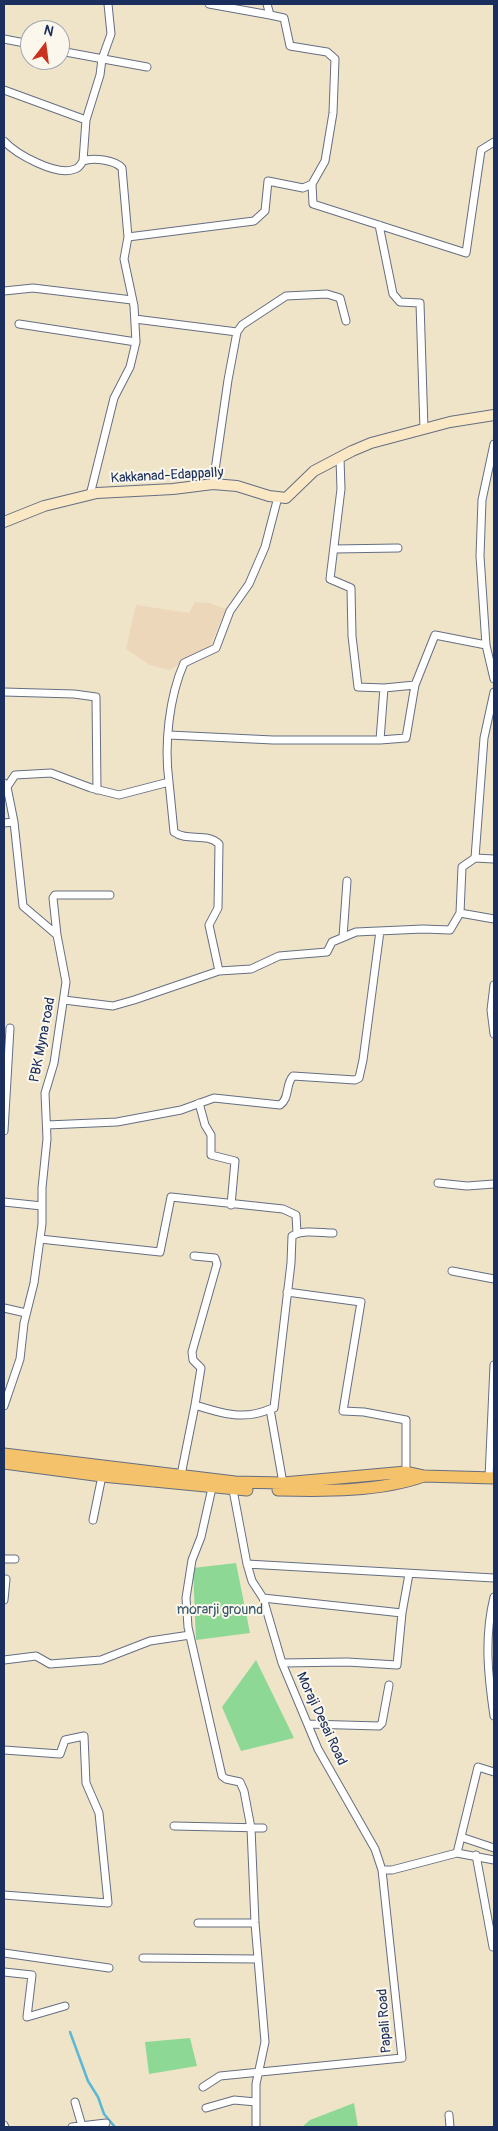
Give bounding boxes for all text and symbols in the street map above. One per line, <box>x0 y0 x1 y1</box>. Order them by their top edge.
north arrow <box>20 20 70 70</box>
text: N <box>42 22 56 40</box>
street label: Kakkanad-Edappally <box>110 465 224 487</box>
street label: PBK Myna road <box>27 996 59 1084</box>
park label: morarji ground <box>177 1602 263 1618</box>
street label: Moraji Desai Road <box>292 1670 350 1768</box>
street label: Papali Road <box>374 1988 396 2054</box>

